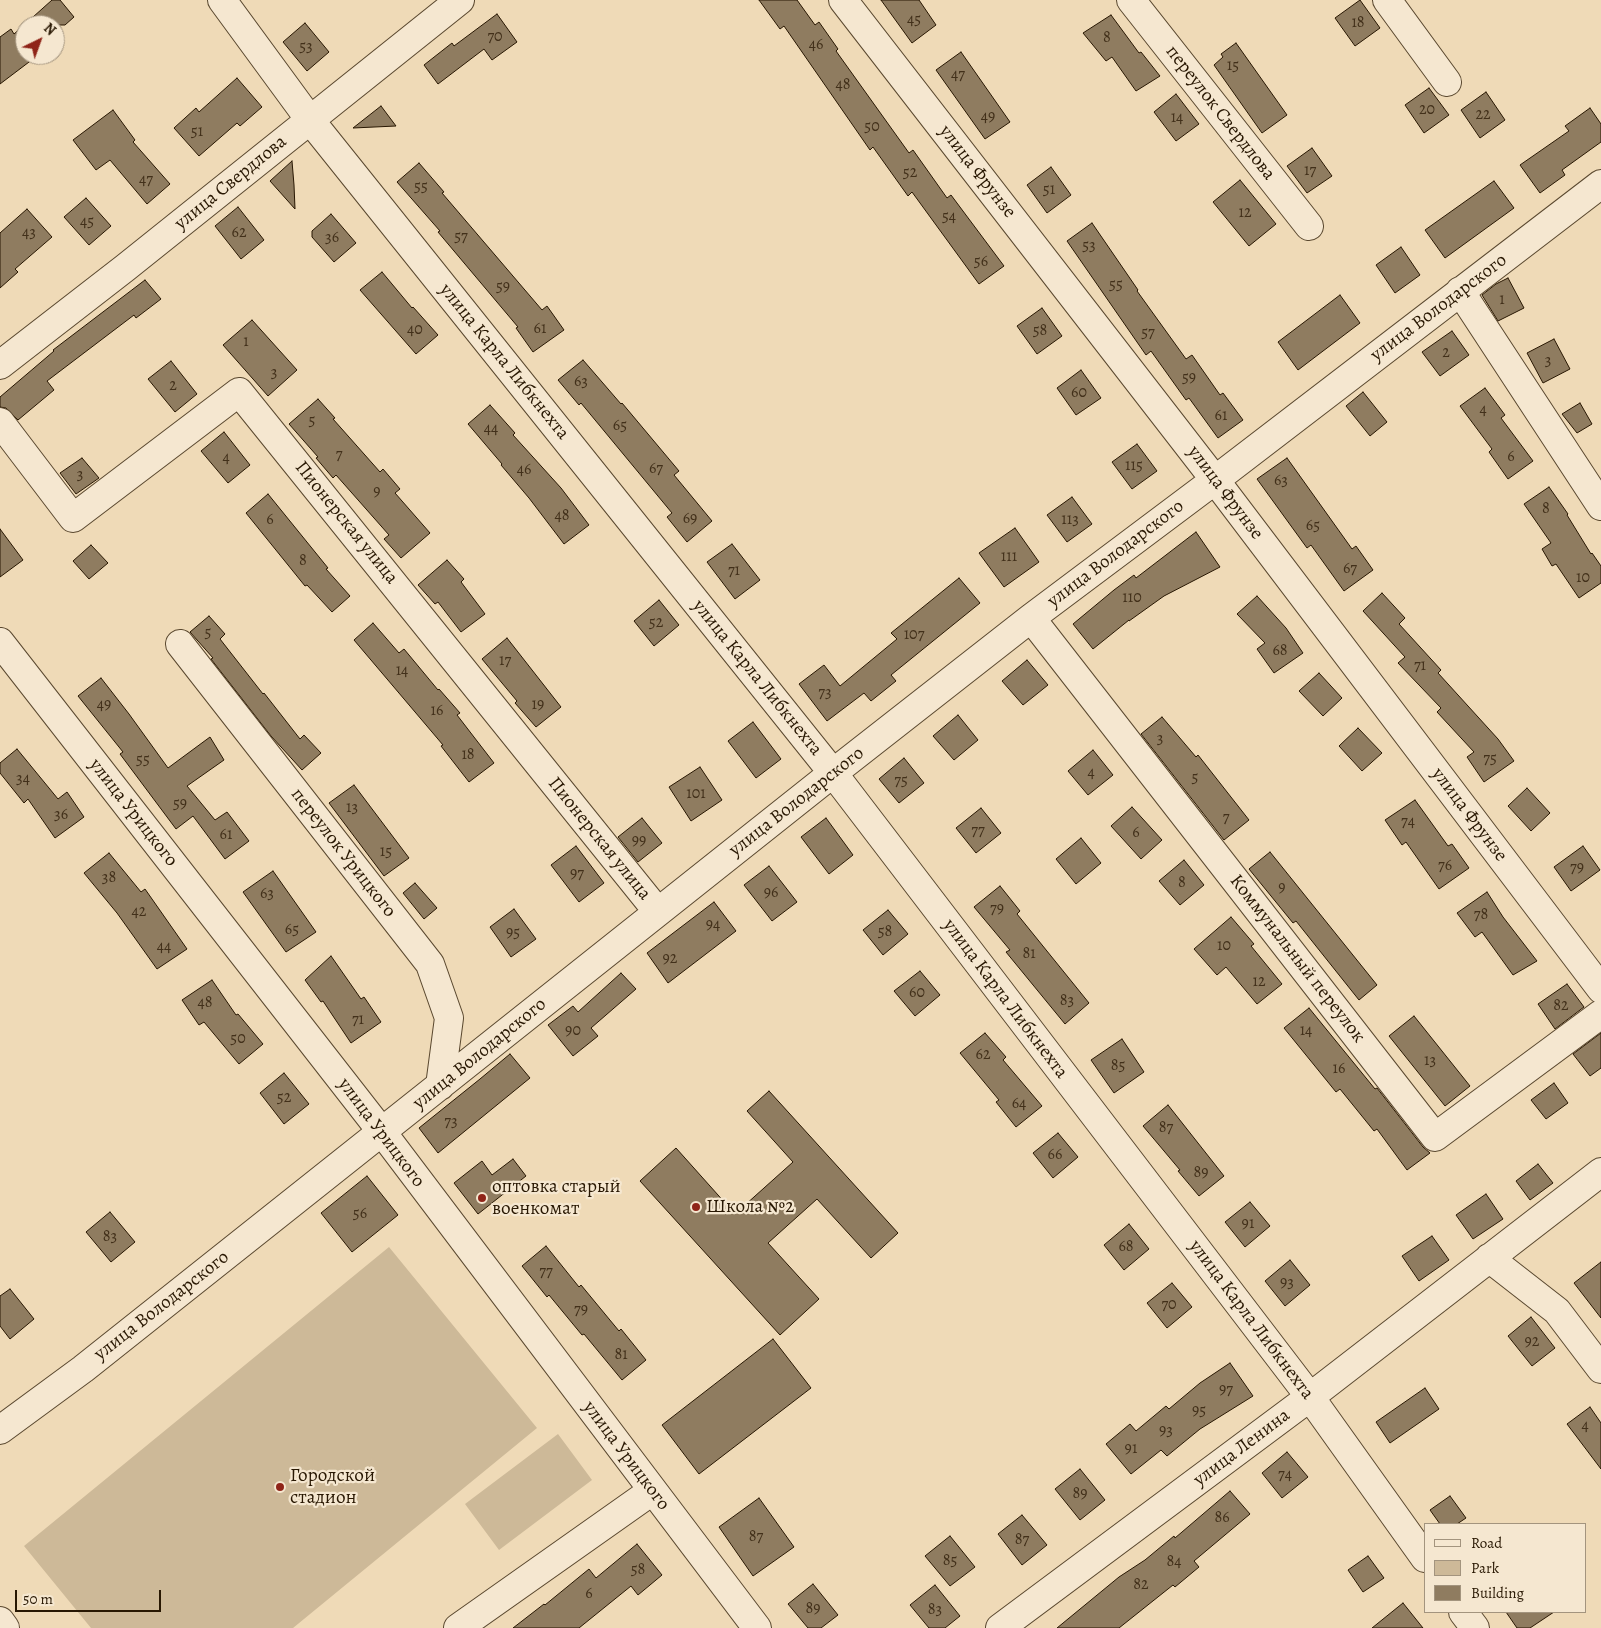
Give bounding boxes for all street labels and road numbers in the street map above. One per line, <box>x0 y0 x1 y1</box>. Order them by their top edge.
street label: переулок Свердлова <box>1160 41 1280 185</box>
street label: улица Фрунзе <box>934 121 1020 223</box>
street label: улица Свердлова <box>170 131 292 235</box>
street label: улица Володарского <box>1366 249 1512 367</box>
street label: улица Карла Либкнехта <box>434 279 574 445</box>
street label: улица Фрунзе <box>1182 441 1268 545</box>
street label: Пионерская улица <box>289 457 403 589</box>
street label: улица Володарского <box>1043 495 1189 613</box>
street label: улица Карла Либкнехта <box>687 595 827 761</box>
street label: улица Володарского <box>725 742 869 862</box>
street label: улица Урицкого <box>84 754 182 872</box>
street label: улица Фрунзе <box>1426 763 1512 867</box>
street label: Пионерская улица <box>542 773 656 905</box>
street label: переулок Урицкого <box>285 784 401 922</box>
street label: Коммунальный переулок <box>1224 870 1370 1048</box>
street label: улица Карла Либкнехта <box>938 915 1072 1083</box>
street label: улица Володарского <box>409 993 551 1115</box>
street label: улица Урицкого <box>333 1074 429 1192</box>
street label: улица Карла Либкнехта <box>1184 1236 1318 1404</box>
street label: улица Володарского <box>90 1246 234 1366</box>
street label: улица Урицкого <box>578 1397 674 1515</box>
street label: улица Ленина <box>1189 1404 1295 1492</box>

